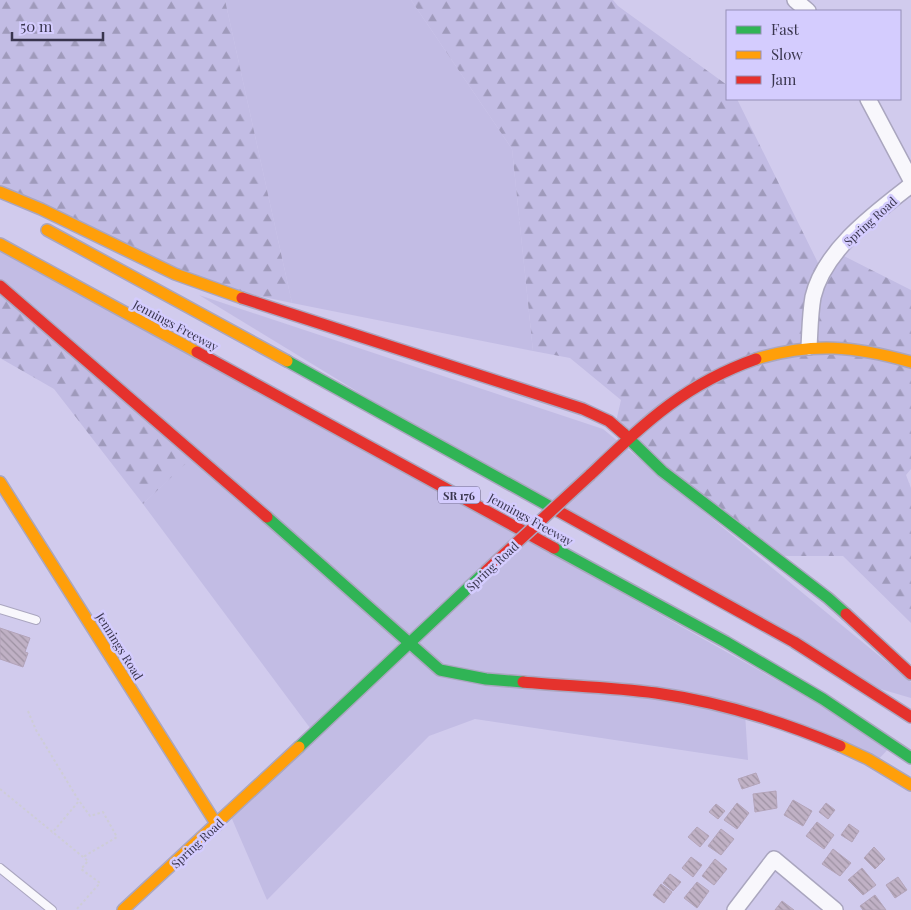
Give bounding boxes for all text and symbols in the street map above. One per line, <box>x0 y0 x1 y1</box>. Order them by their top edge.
scale bar <box>12 10 104 42</box>
legend <box>726 10 901 100</box>
text: 50 m <box>20 16 53 36</box>
text: Fast <box>771 19 800 39</box>
text: Slow <box>771 44 803 64</box>
text: Jam <box>770 69 797 89</box>
street label: Spring Road <box>840 193 900 249</box>
street label: Jennings Freeway <box>130 295 221 354</box>
road number: SR 176 <box>438 486 480 504</box>
street label: Jennings Freeway <box>485 489 576 549</box>
street label: Spring Road <box>462 538 522 594</box>
street label: Jennings Road <box>92 608 147 683</box>
street label: Spring Road <box>167 815 227 871</box>

